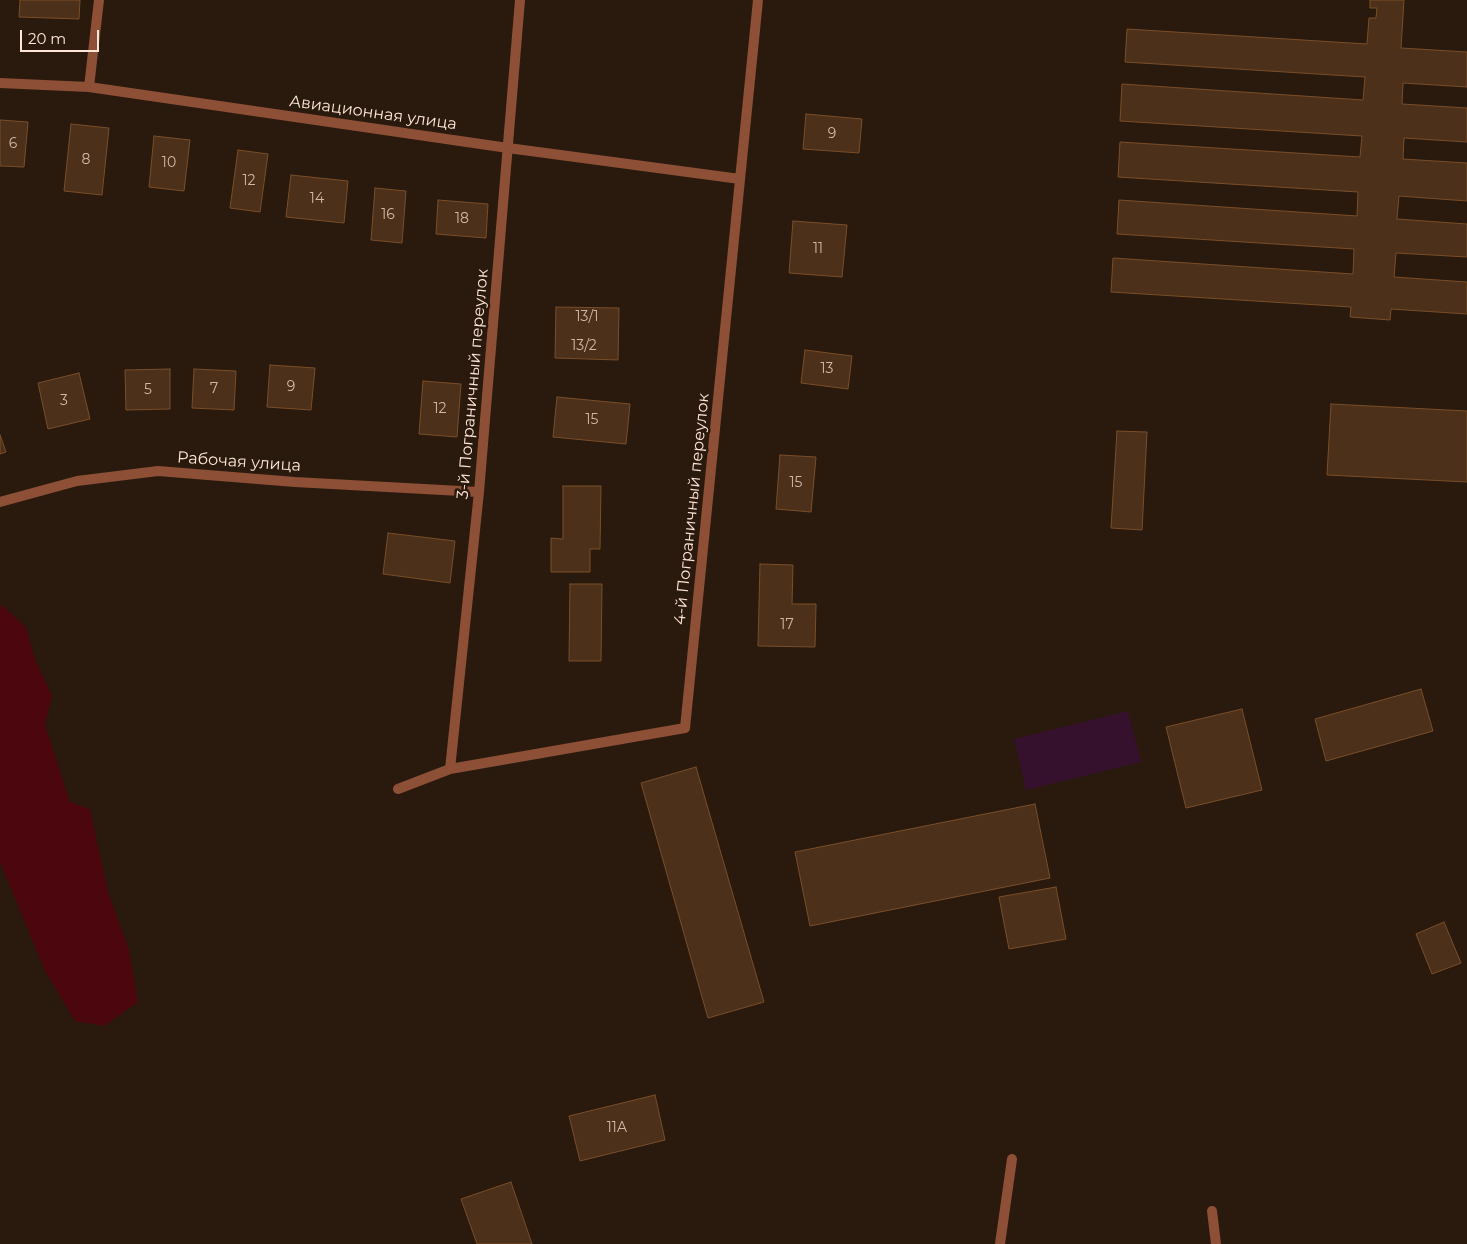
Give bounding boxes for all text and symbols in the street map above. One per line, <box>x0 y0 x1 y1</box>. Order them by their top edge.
scale bar <box>22 20 101 52</box>
text: 20 m <box>28 29 66 48</box>
street label: Авиационная улица <box>288 92 458 134</box>
house number: 9 <box>828 126 836 142</box>
house number: 6 <box>9 136 17 152</box>
house number: 8 <box>82 152 90 168</box>
house number: 10 <box>162 155 176 171</box>
house number: 12 <box>242 173 256 189</box>
house number: 14 <box>310 191 324 207</box>
house number: 16 <box>381 207 395 223</box>
house number: 18 <box>455 211 469 227</box>
house number: 11 <box>813 241 823 257</box>
street label: 3-й Пограничный переулок <box>453 268 493 500</box>
house number: 13/1 <box>575 309 599 325</box>
house number: 13/2 <box>571 338 597 354</box>
house number: 13 <box>821 361 833 377</box>
house number: 9 <box>287 379 295 395</box>
house number: 7 <box>210 381 218 397</box>
house number: 5 <box>144 382 152 398</box>
street label: 4-й Пограничный переулок <box>670 392 714 626</box>
house number: 3 <box>60 393 68 409</box>
house number: 12 <box>433 401 447 417</box>
house number: 15 <box>586 412 598 428</box>
street label: Рабочая улица <box>177 448 301 476</box>
house number: 15 <box>790 475 802 491</box>
house number: 17 <box>780 617 794 633</box>
house number: 11А <box>607 1120 627 1136</box>

